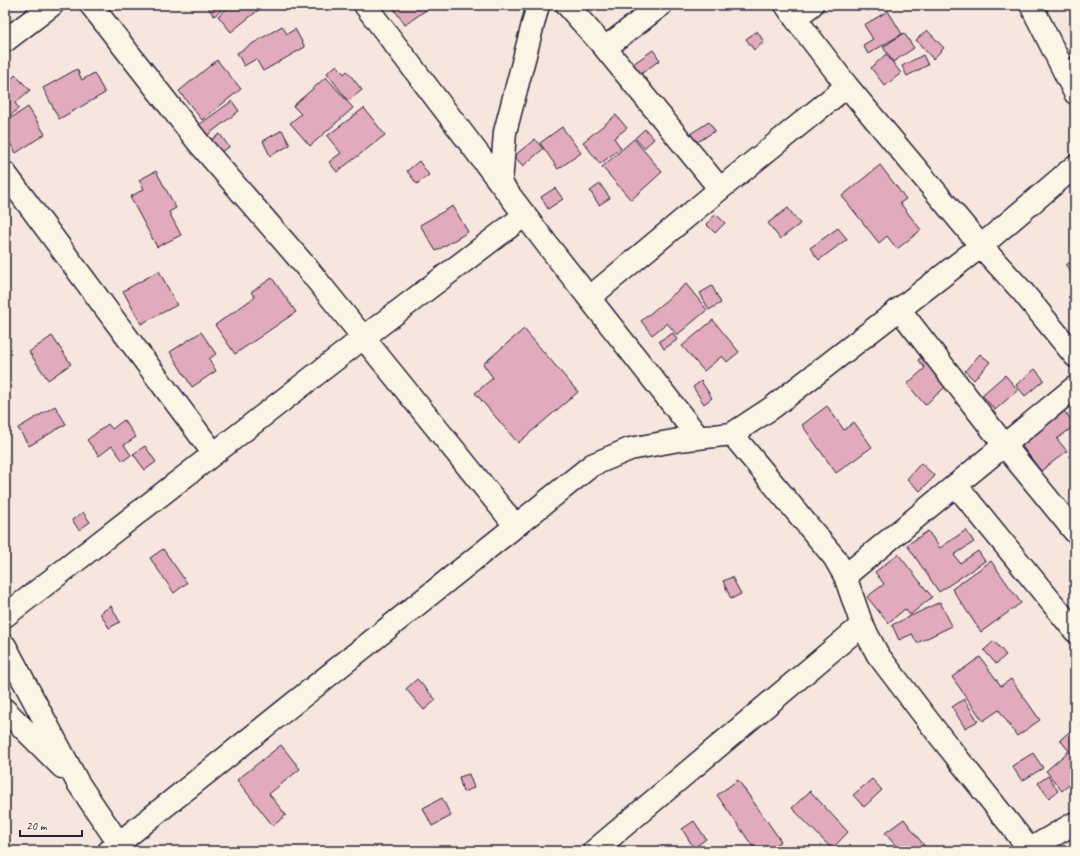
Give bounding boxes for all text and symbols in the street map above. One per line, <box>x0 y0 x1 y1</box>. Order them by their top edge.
scale bar <box>20 812 82 838</box>
text: 20 m <box>26 818 48 834</box>

